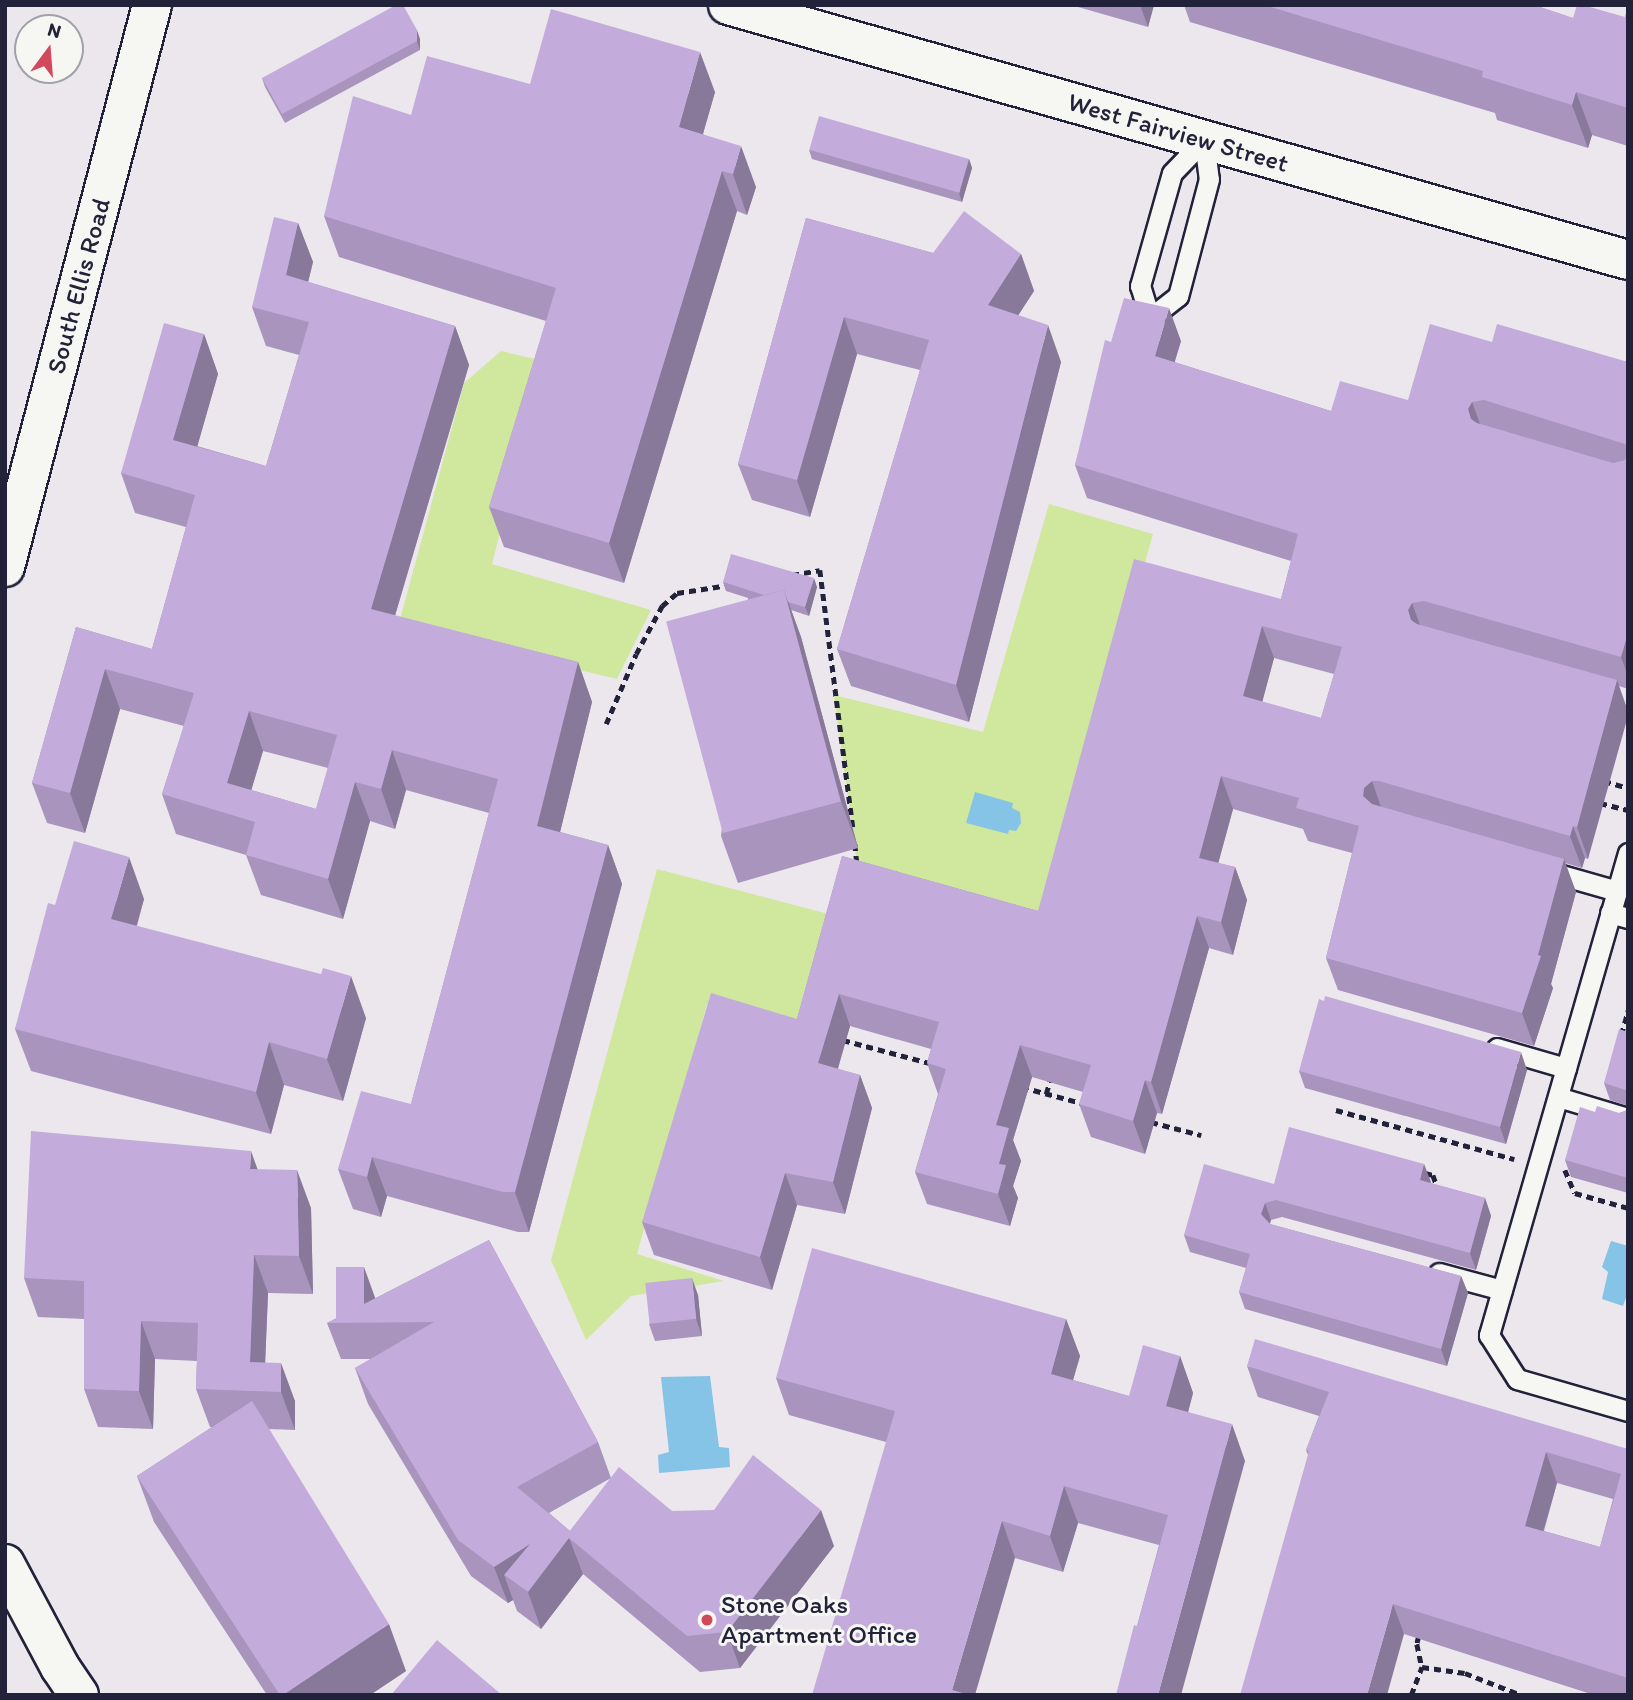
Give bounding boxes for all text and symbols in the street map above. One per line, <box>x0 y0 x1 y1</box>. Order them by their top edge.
north arrow <box>14 14 84 84</box>
text: N <box>45 17 64 43</box>
street label: West Fairview Street <box>1065 87 1291 179</box>
street label: South Ellis Road <box>41 195 117 377</box>
place label: Stone Oaks Apartment Office <box>721 1589 917 1650</box>
marker: Stone Oaks Apartment Office <box>699 1612 715 1628</box>

